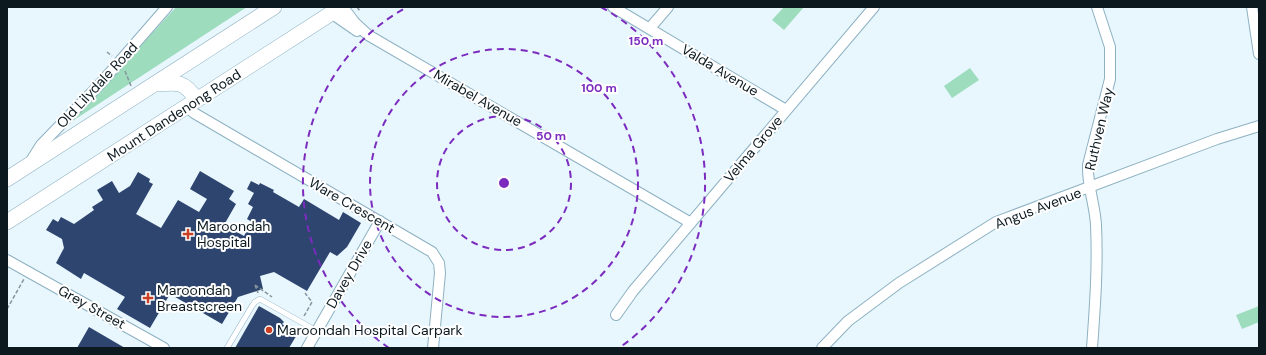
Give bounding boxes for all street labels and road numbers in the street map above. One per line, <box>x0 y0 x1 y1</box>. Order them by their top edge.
street label: Old Lilydale Road <box>52 38 142 132</box>
street label: Valda Avenue <box>678 40 762 100</box>
street label: Mount Dandenong Road <box>104 65 244 165</box>
street label: Mirabel Avenue <box>431 65 525 131</box>
street label: Ruthven Way <box>1081 86 1117 172</box>
street label: Velma Grove <box>720 112 786 186</box>
street label: Ware Crescent <box>306 173 398 237</box>
street label: Angus Avenue <box>992 183 1084 233</box>
street label: Davey Drive <box>322 236 376 312</box>
street label: Grey Street <box>55 281 129 333</box>

